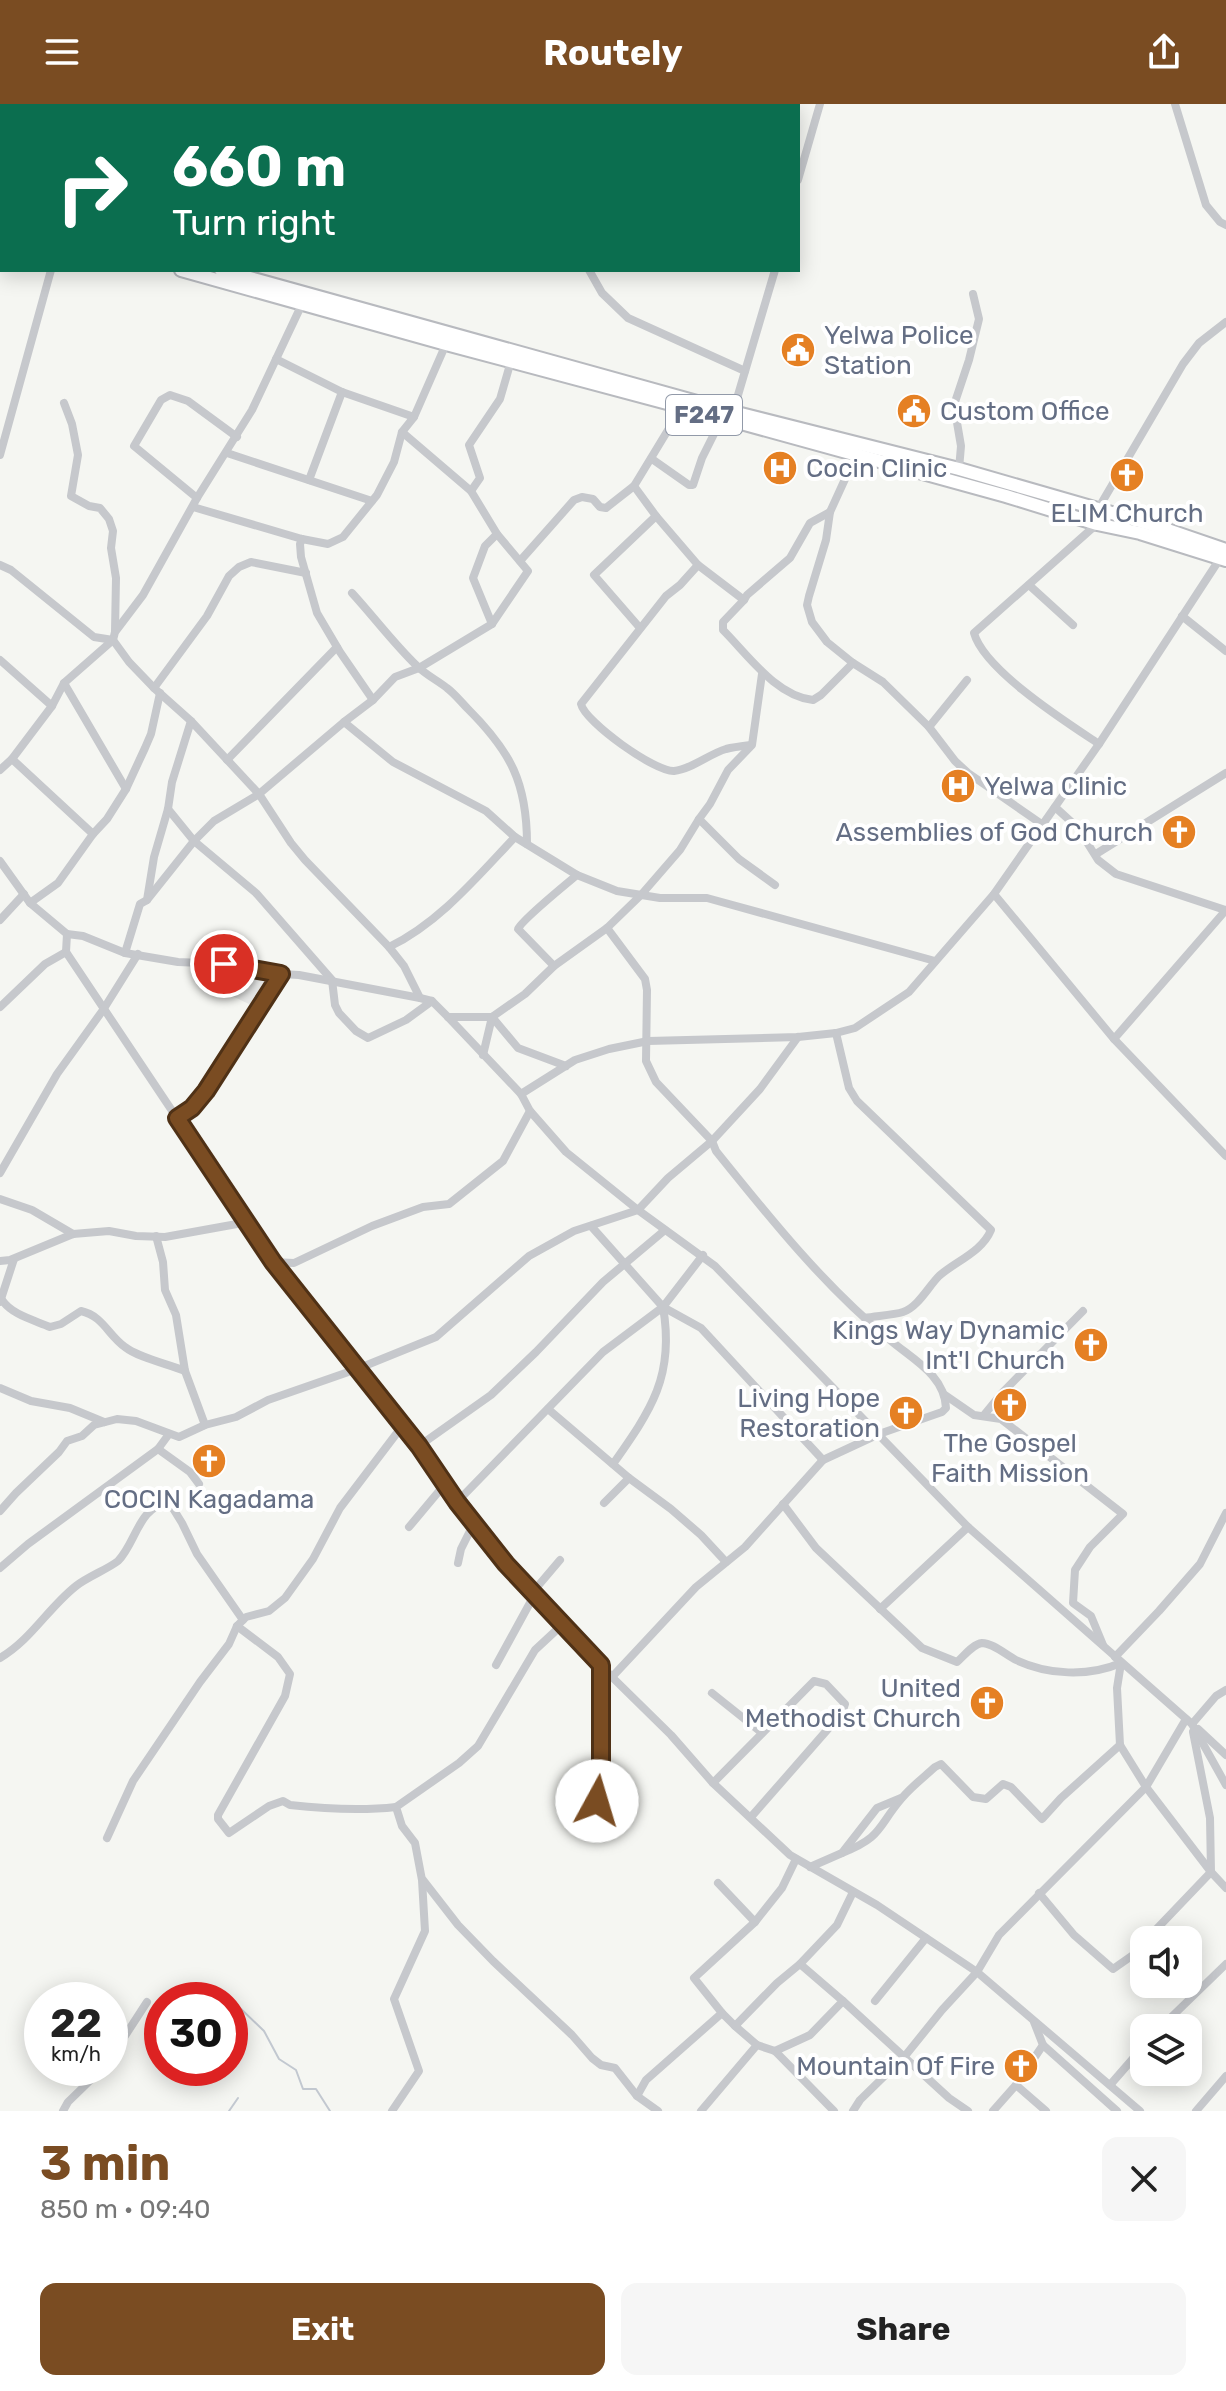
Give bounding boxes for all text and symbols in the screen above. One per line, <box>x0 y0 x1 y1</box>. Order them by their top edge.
icon: menu <box>40 30 84 74</box>
icon: share <box>1142 30 1186 74</box>
text: Routely <box>543 31 683 74</box>
text: 660 m <box>172 134 346 200</box>
icon: right <box>40 136 144 240</box>
text: Turn right <box>172 201 336 244</box>
place label: Yelwa Police Station <box>824 320 974 381</box>
public building icon: Yelwa Police Station <box>779 331 817 369</box>
public building icon: Custom Office <box>895 392 933 430</box>
road number: F247 <box>666 395 742 435</box>
place label: Custom Office <box>940 396 1110 427</box>
hospital icon: Cocin Clinic <box>761 449 799 487</box>
place label: Cocin Clinic <box>806 453 947 484</box>
church icon: ELIM Church <box>1108 456 1146 494</box>
place label: ELIM Church <box>1050 498 1204 529</box>
hospital icon: Yelwa Clinic <box>939 767 977 805</box>
place label: Yelwa Clinic <box>984 771 1127 802</box>
church icon: Assemblies of God Church <box>1160 813 1198 851</box>
place label: Assemblies of God Church <box>835 817 1153 848</box>
pin <box>190 930 258 998</box>
icon: arrive <box>202 942 246 986</box>
place label: Kings Way Dynamic Int'l Church <box>832 1315 1065 1376</box>
church icon: Kings Way Dynamic Int'l Church <box>1072 1326 1110 1364</box>
place label: Living Hope Restoration <box>737 1383 880 1444</box>
church icon: The Gospel Faith Mission <box>991 1386 1029 1424</box>
church icon: Living Hope Restoration <box>887 1394 925 1432</box>
place label: The Gospel Faith Mission <box>931 1428 1089 1489</box>
church icon: COCIN Kagadama <box>190 1442 228 1480</box>
place label: COCIN Kagadama <box>104 1484 314 1515</box>
place label: United Methodist Church <box>745 1673 961 1734</box>
church icon: United Methodist Church <box>968 1684 1006 1722</box>
position arrow <box>555 1759 639 1843</box>
map controls <box>1130 1926 1202 2086</box>
button: sound <box>1130 1926 1202 1998</box>
speed limit sign: 30 <box>144 1982 248 2086</box>
text: 22 <box>50 2000 102 2047</box>
button: layers <box>1130 2014 1202 2086</box>
text: km/h <box>51 2042 101 2066</box>
church icon: Mountain Of Fire <box>1002 2047 1040 2085</box>
place label: Mountain Of Fire <box>796 2051 995 2082</box>
text: 3 min <box>40 2135 170 2192</box>
button: close <box>1102 2137 1186 2221</box>
text: 850 m · 09:40 <box>40 2194 211 2225</box>
button: Exit <box>40 2283 605 2375</box>
button: Share <box>621 2283 1186 2375</box>

